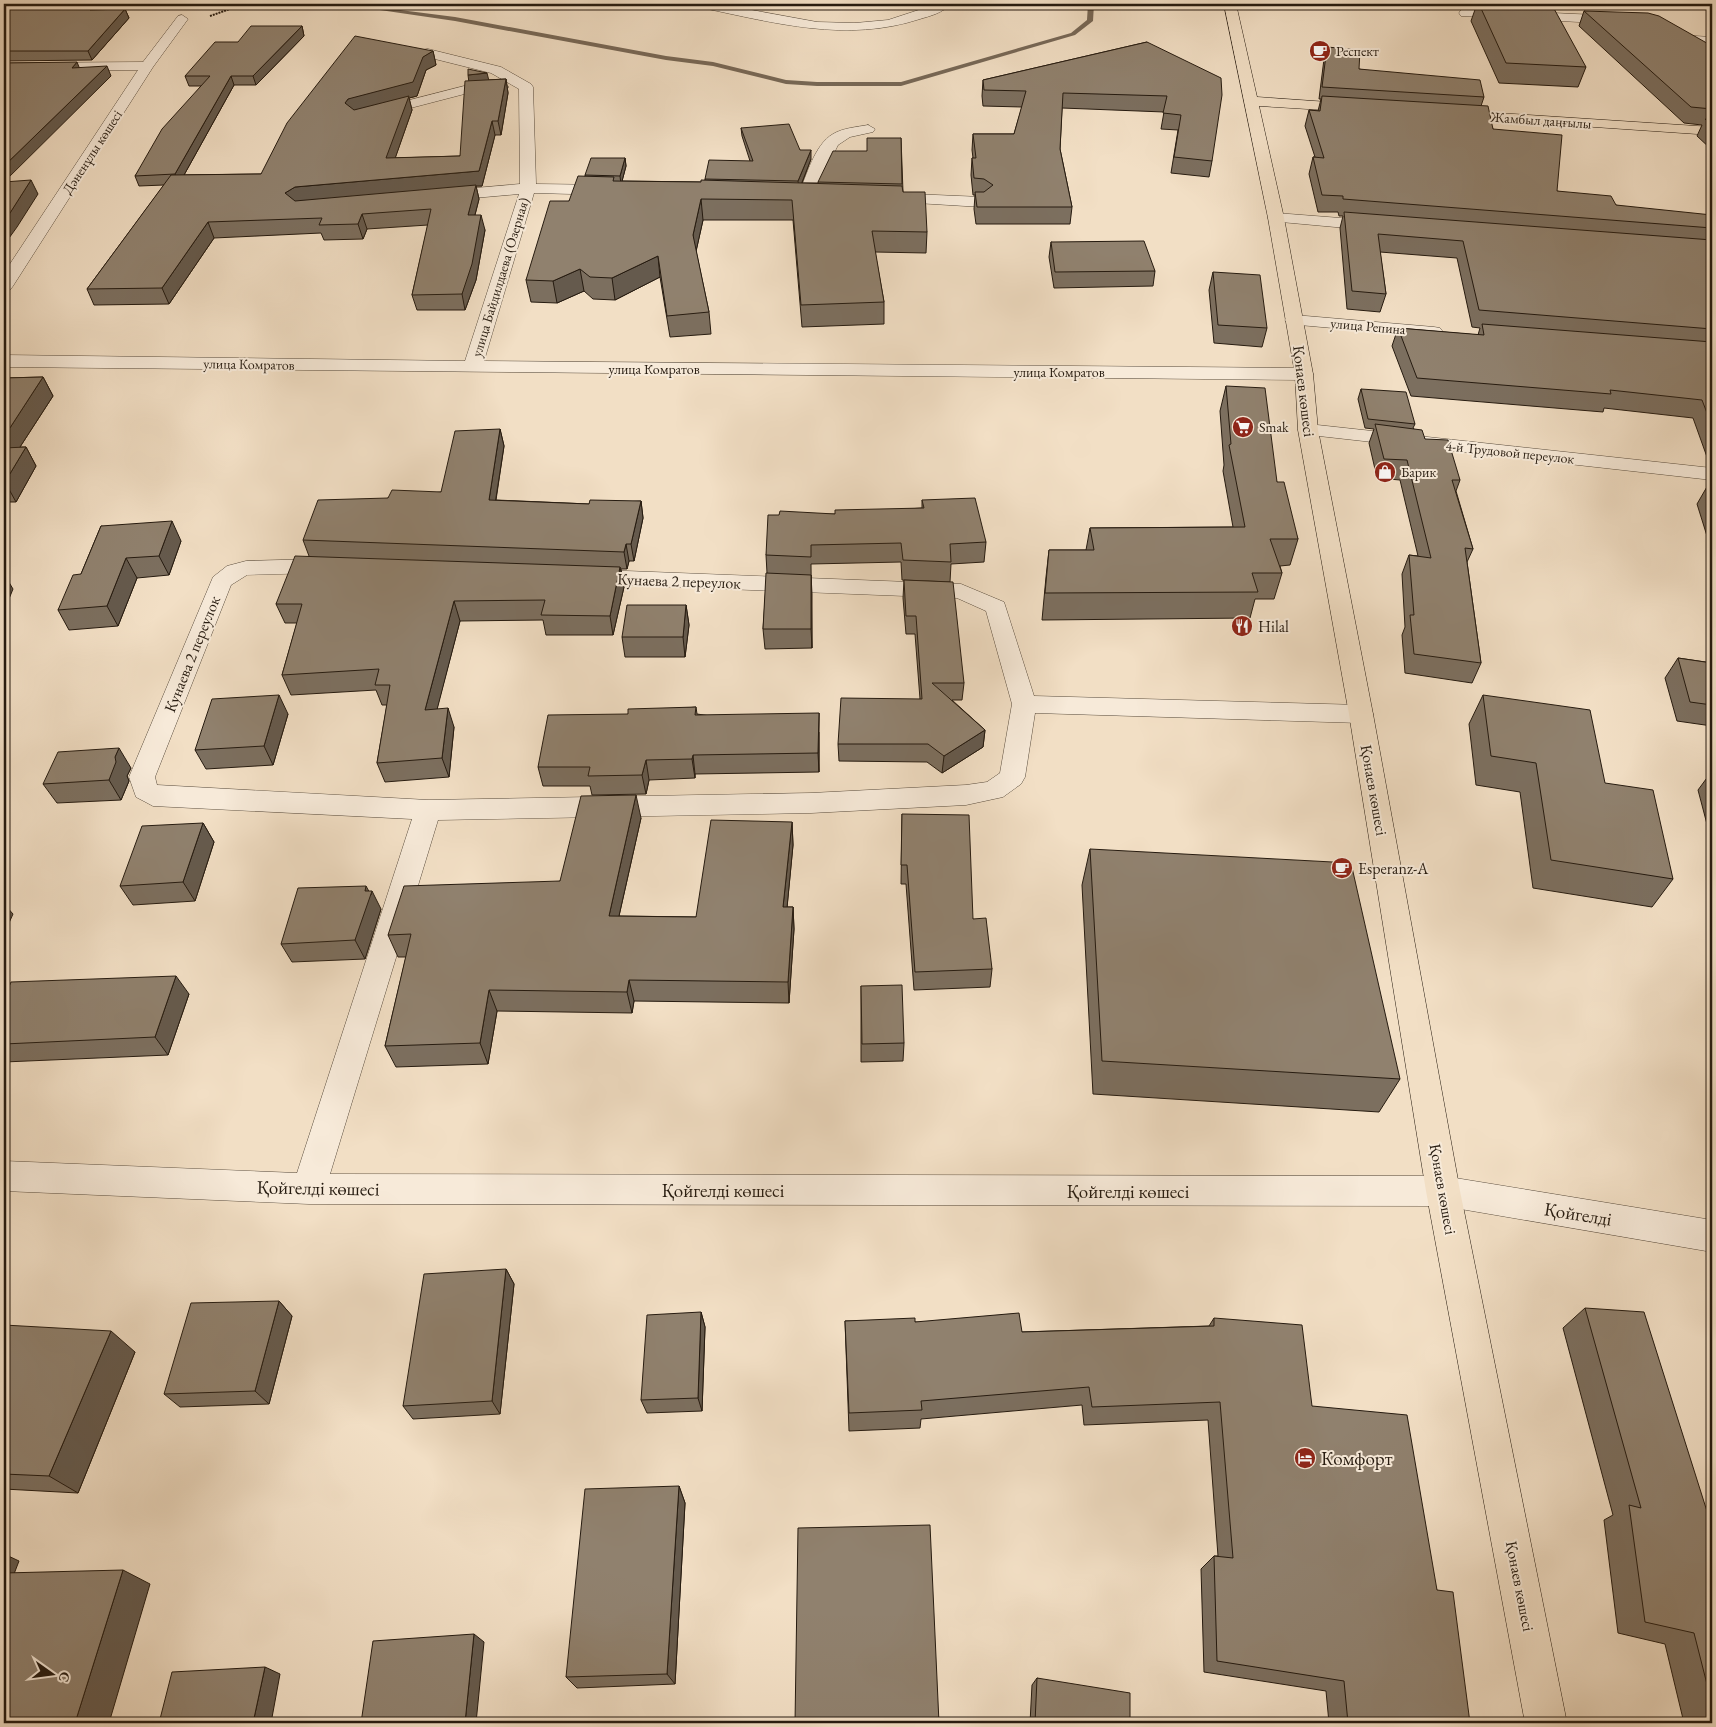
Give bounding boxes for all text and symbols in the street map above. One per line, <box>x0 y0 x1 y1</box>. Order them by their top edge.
cafe icon: Респект <box>1308 39 1332 63</box>
place label: Респект <box>1336 42 1379 60</box>
street label: Дәненұлы көшесі <box>58 106 126 198</box>
street label: Жамбыл даңғылы <box>1489 107 1592 133</box>
street label: улица Байдилдаева (Озерная) <box>467 195 533 359</box>
street label: улица Репина <box>1330 314 1407 338</box>
street label: Қонаев көшесі <box>1288 344 1320 438</box>
street label: улица Комратов <box>203 354 295 374</box>
street label: улица Комратов <box>608 360 700 378</box>
street label: улица Комратов <box>1013 363 1105 381</box>
supermarket icon: Smak <box>1231 415 1255 439</box>
place label: Smak <box>1259 418 1289 436</box>
street label: 4-й Трудовой переулок <box>1445 436 1575 468</box>
shop icon: Барик <box>1373 460 1397 484</box>
place label: Барик <box>1401 463 1436 481</box>
street label: Кунаева 2 переулок <box>617 568 742 594</box>
street label: Кунаева 2 переулок <box>159 592 225 715</box>
restaurant icon: Hilal <box>1230 614 1254 638</box>
place label: Hilal <box>1258 616 1289 637</box>
street label: Қонаев көшесі <box>1356 743 1392 837</box>
cafe icon: Esperanz-A <box>1330 856 1354 880</box>
place label: Esperanz-A <box>1358 858 1429 879</box>
street label: Қонаев көшесі <box>1425 1142 1461 1236</box>
street label: Қойгелді көшесі <box>256 1174 380 1202</box>
street label: Қойгелді көшесі <box>662 1178 785 1203</box>
street label: Қойгелді көшесі <box>1067 1179 1190 1204</box>
street label: Қойгелді <box>1542 1196 1614 1232</box>
hotel icon: Комфорт <box>1293 1446 1317 1470</box>
place label: Комфорт <box>1321 1446 1393 1471</box>
street label: Қонаев көшесі <box>1501 1539 1539 1633</box>
north arrow <box>28 1650 78 1700</box>
text: С <box>55 1670 75 1684</box>

